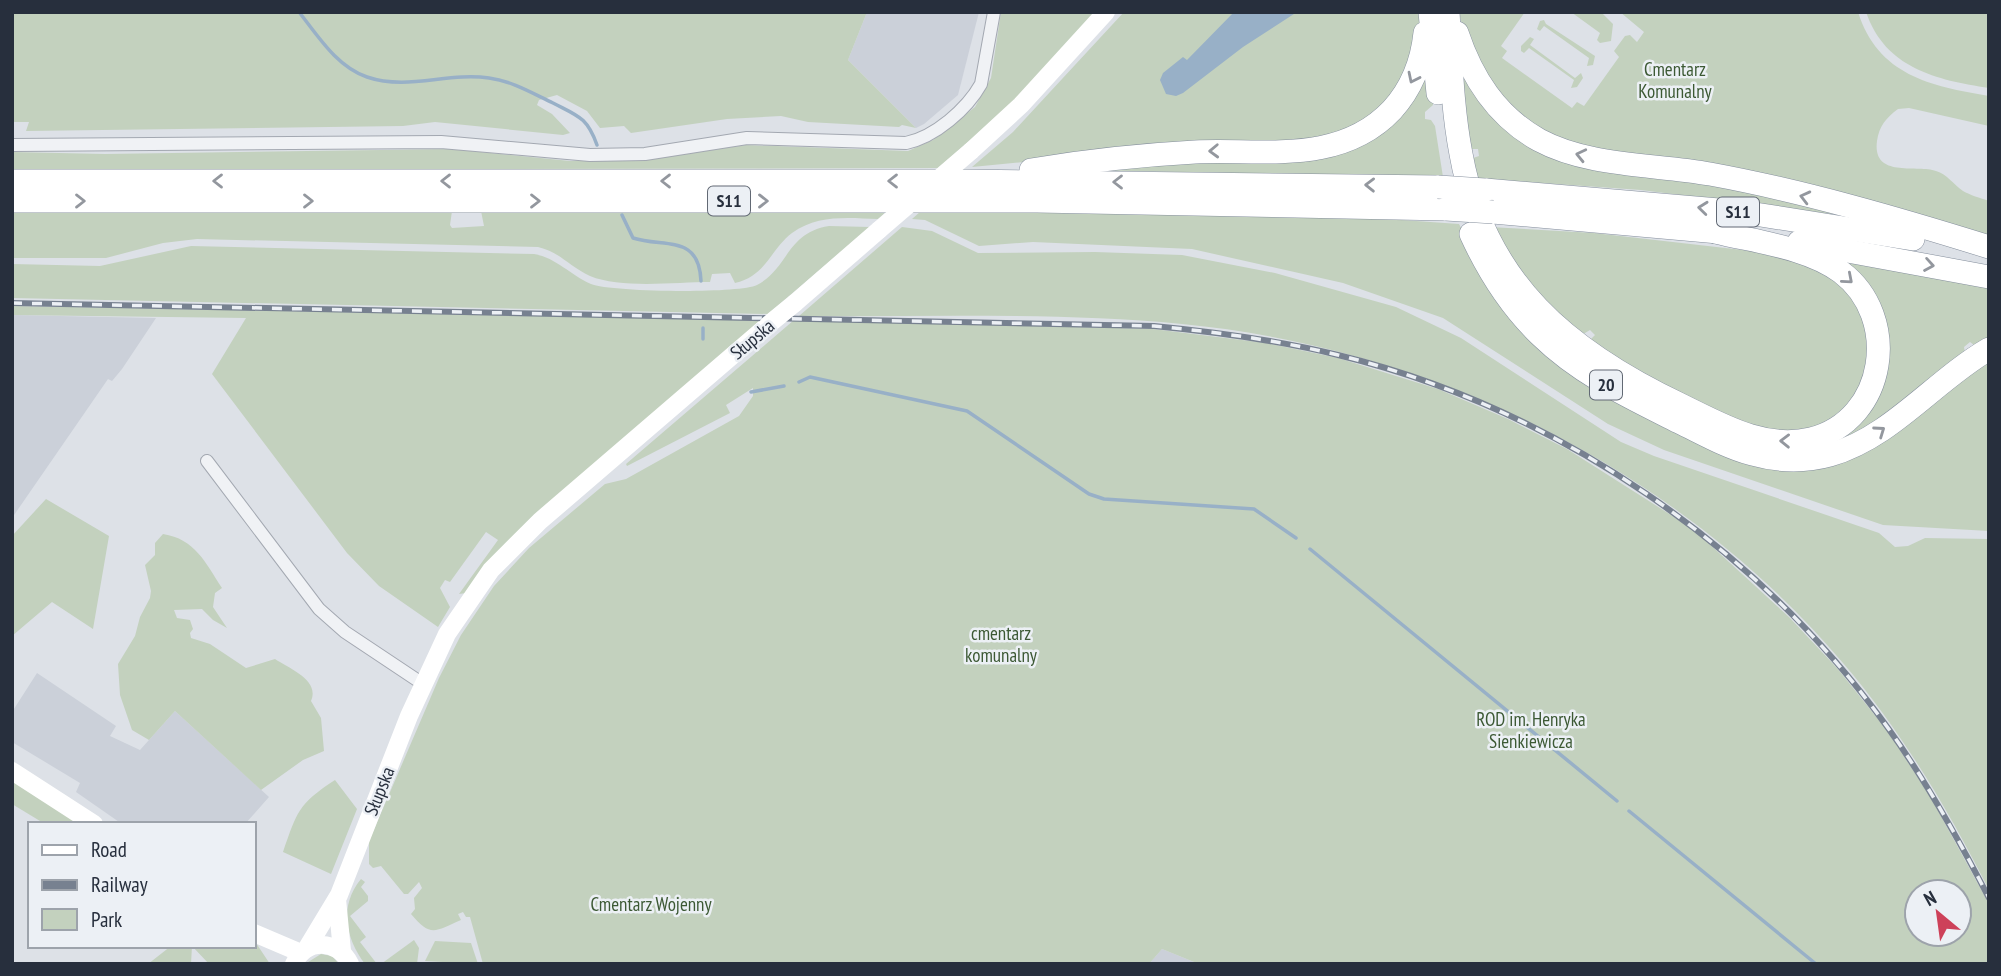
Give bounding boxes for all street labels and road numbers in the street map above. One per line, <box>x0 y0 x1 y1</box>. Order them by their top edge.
road number: S11 <box>708 186 750 216</box>
road number: S11 <box>1717 197 1759 226</box>
street label: Słupska <box>725 314 779 364</box>
road number: 20 <box>1590 370 1622 400</box>
street label: Słupska <box>358 763 400 819</box>

